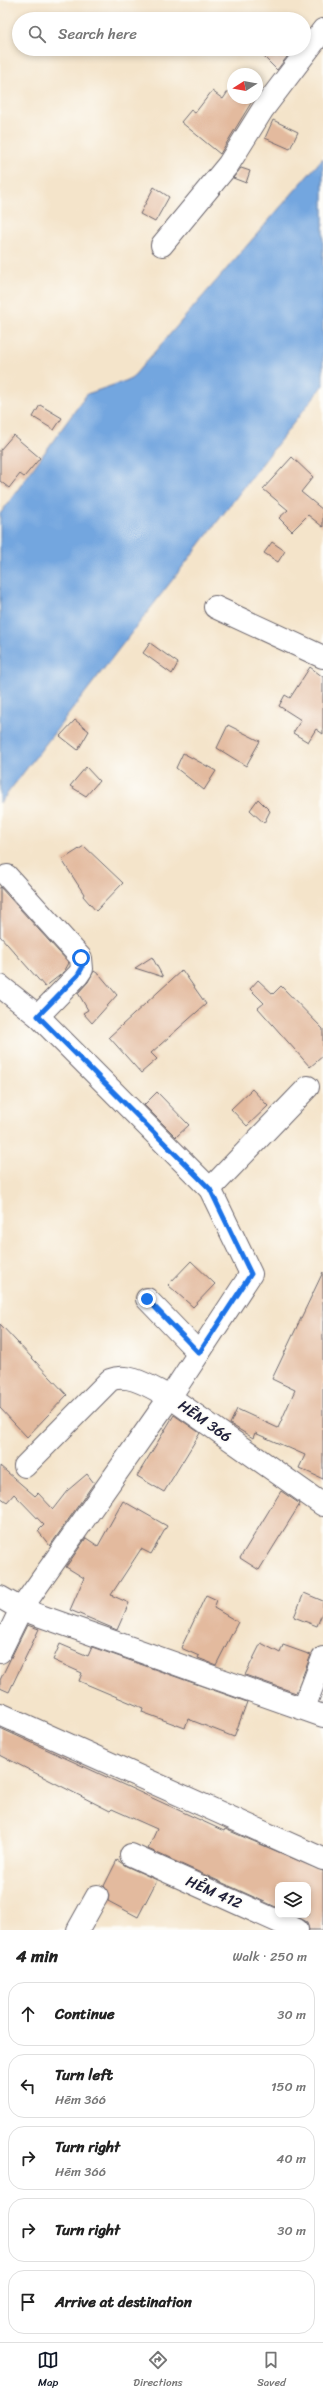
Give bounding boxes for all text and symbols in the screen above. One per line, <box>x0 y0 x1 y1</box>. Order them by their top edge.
search box <box>12 12 311 56</box>
text: Search here <box>58 21 137 47</box>
icon: search <box>26 23 48 45</box>
north arrow <box>227 68 263 104</box>
route start <box>72 949 90 967</box>
route end <box>138 1290 156 1308</box>
street label: HẼM 366 <box>173 1393 237 1449</box>
street label: HẺM 412 <box>182 1868 247 1916</box>
map controls <box>275 1882 311 1918</box>
button: layers <box>275 1882 311 1918</box>
text: 4 min <box>16 1941 58 1971</box>
text: Walk · 250 m <box>233 1945 307 1968</box>
text: Continue <box>55 2001 115 2027</box>
icon: ahead <box>17 2003 39 2025</box>
text: 30 m <box>277 2003 306 2026</box>
text: Turn left <box>55 2062 113 2088</box>
icon: left <box>17 2075 39 2097</box>
text: 150 m <box>271 2075 306 2098</box>
text: Hẽm 366 <box>55 2088 106 2111</box>
text: Turn right <box>55 2134 120 2160</box>
icon: right <box>17 2147 39 2169</box>
text: 40 m <box>276 2147 306 2170</box>
text: Hẽm 366 <box>55 2160 106 2183</box>
text: Turn right <box>55 2217 120 2243</box>
icon: right <box>17 2219 39 2241</box>
text: 30 m <box>277 2219 306 2242</box>
text: Arrive at destination <box>55 2289 192 2315</box>
icon: arrive <box>17 2291 39 2313</box>
tab: Map <box>37 2349 59 2392</box>
tab: Directions <box>133 2349 183 2392</box>
tab: Saved <box>257 2349 286 2392</box>

